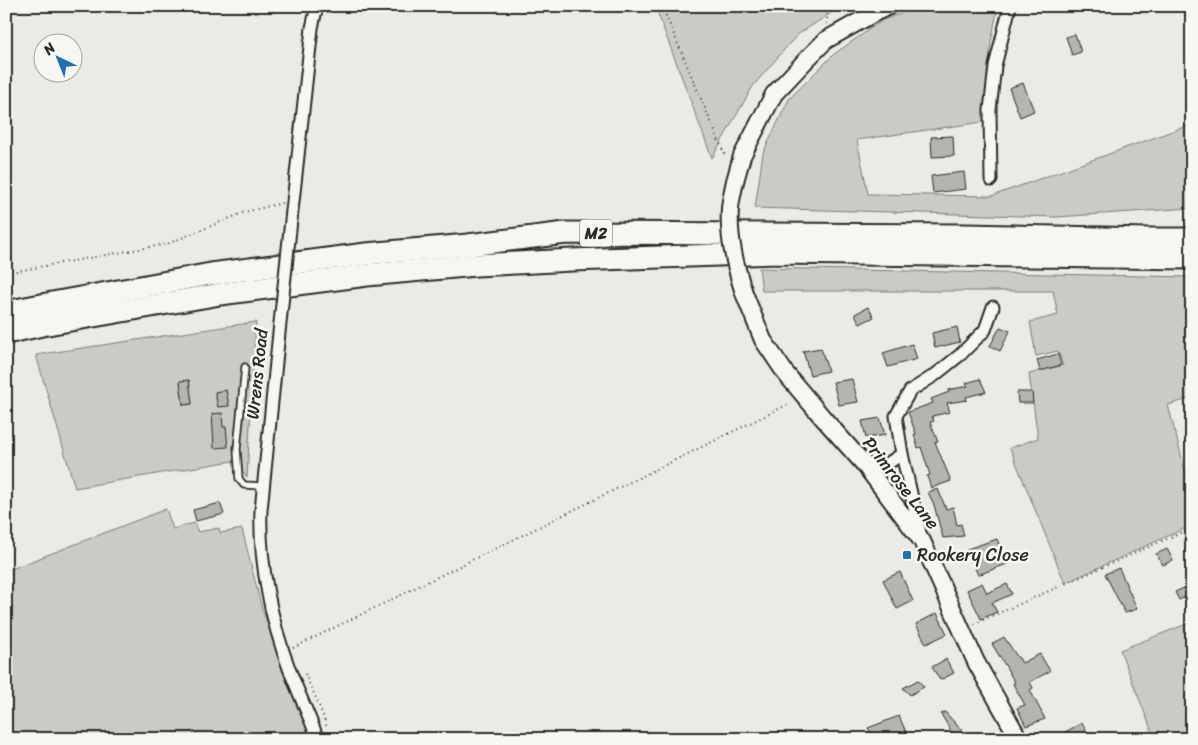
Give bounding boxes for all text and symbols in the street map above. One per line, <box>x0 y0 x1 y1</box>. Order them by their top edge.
north arrow <box>32 32 82 82</box>
text: N <box>37 36 62 62</box>
road number: M2 <box>580 220 612 247</box>
street label: Wrens Road <box>236 326 278 421</box>
street label: Primrose Lane <box>854 429 948 537</box>
place label: Rookery Close <box>917 539 1029 571</box>
marker: Rookery Close <box>901 549 913 561</box>

